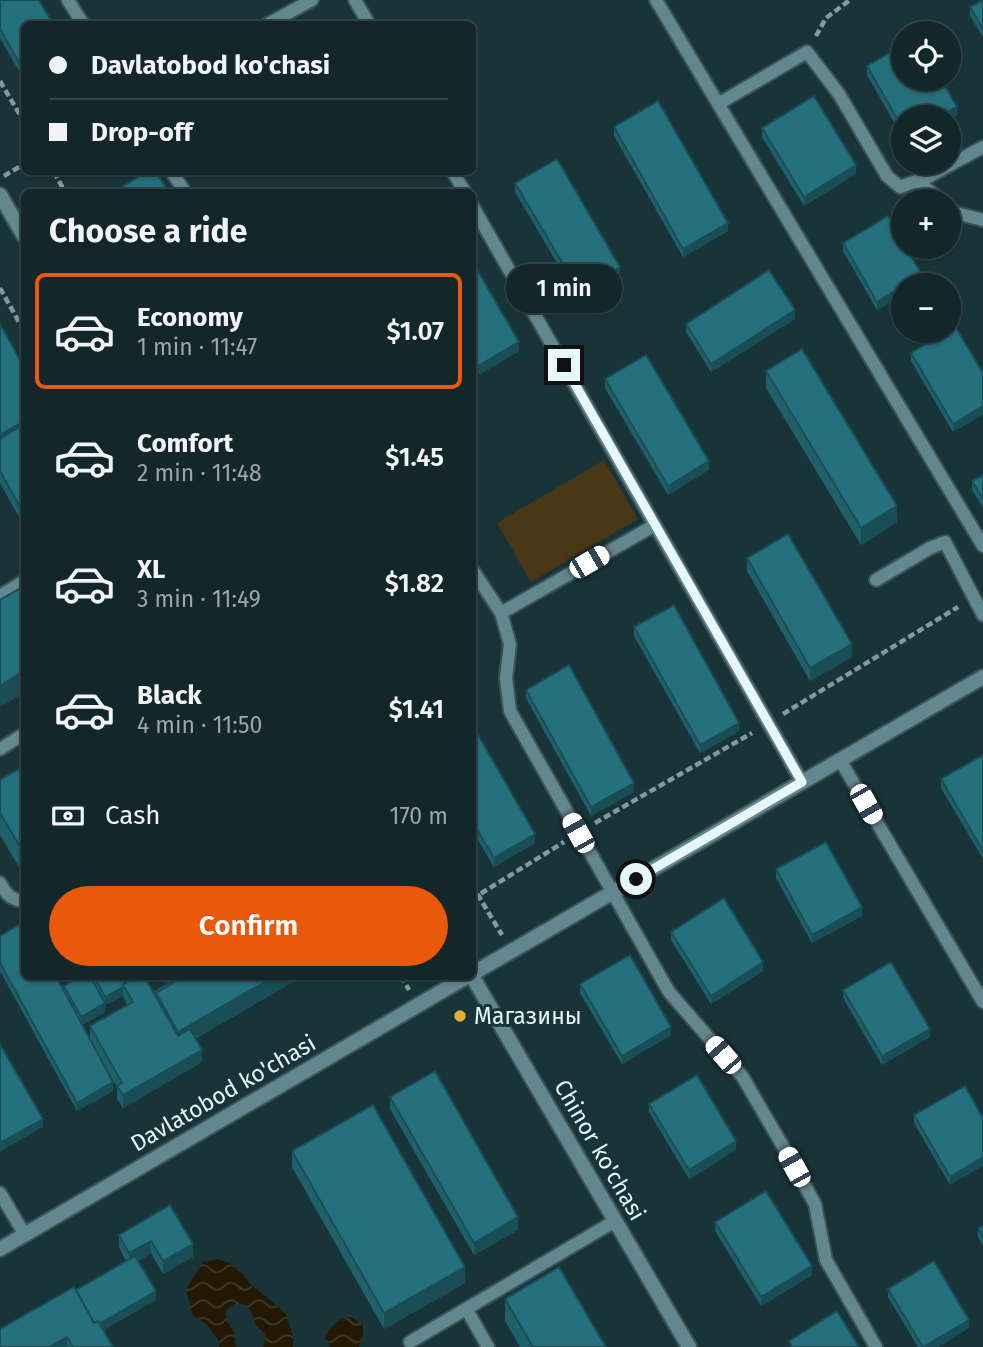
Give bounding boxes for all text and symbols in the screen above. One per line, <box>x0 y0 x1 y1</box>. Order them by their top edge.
map controls <box>891 21 961 343</box>
button: locate <box>891 21 961 91</box>
text: Davlatobod ko'chasi <box>91 50 330 81</box>
button: layers <box>891 105 961 175</box>
text: Drop-off <box>91 117 193 148</box>
button: + <box>891 189 961 259</box>
text: Choose a ride <box>49 212 247 250</box>
callout: 1 min <box>506 264 622 312</box>
button: − <box>891 273 961 343</box>
text: 1 min <box>536 274 592 302</box>
icon: car <box>53 300 116 363</box>
text: Economy <box>137 302 243 333</box>
text: $1.07 <box>386 316 444 347</box>
text: 1 min · 11:47 <box>137 333 257 361</box>
route end <box>548 349 580 381</box>
icon: car <box>53 426 116 489</box>
text: Comfort <box>137 428 233 459</box>
text: $1.45 <box>385 442 444 473</box>
text: 2 min · 11:48 <box>137 459 262 487</box>
car <box>566 542 613 582</box>
icon: car <box>53 552 116 615</box>
text: XL <box>137 554 165 585</box>
text: $1.82 <box>385 568 444 599</box>
text: 3 min · 11:49 <box>137 585 261 613</box>
icon: car <box>53 678 116 741</box>
text: Black <box>137 680 202 711</box>
text: $1.41 <box>389 694 444 725</box>
text: 4 min · 11:50 <box>137 711 262 739</box>
car <box>847 781 886 827</box>
icon: cash <box>49 797 87 835</box>
text: Cash <box>105 800 161 831</box>
text: 170 m <box>389 802 448 830</box>
car <box>559 810 598 856</box>
route start <box>620 863 652 895</box>
button: Confirm <box>49 886 448 966</box>
place label: Магазины <box>474 1002 582 1030</box>
marker: Магазины <box>452 1008 468 1024</box>
street label: Davlatobod ko'chasi <box>125 1029 321 1157</box>
car <box>702 1032 745 1078</box>
street label: Chinor ko'chasi <box>548 1075 652 1225</box>
car <box>775 1144 814 1190</box>

